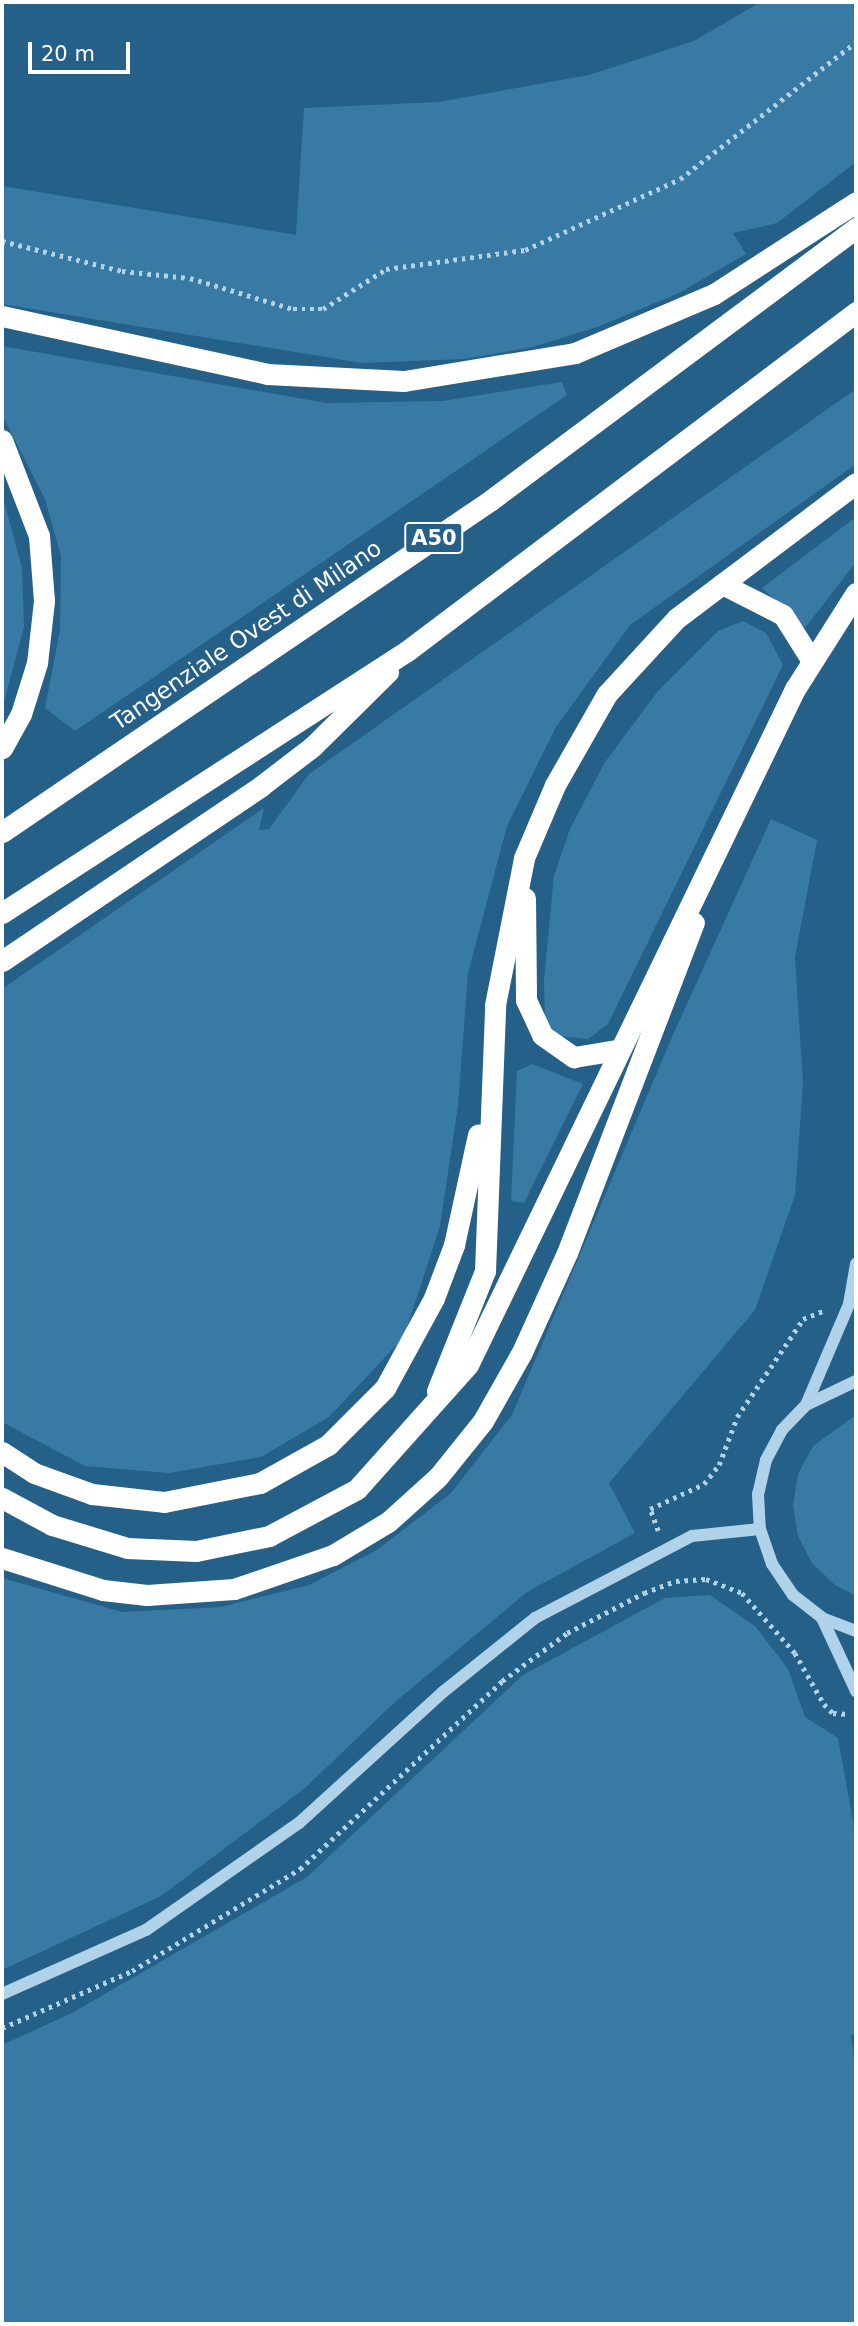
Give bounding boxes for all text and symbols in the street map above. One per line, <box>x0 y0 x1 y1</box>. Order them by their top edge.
scale bar <box>32 28 133 72</box>
text: 20 m <box>41 42 95 66</box>
road number: A50 <box>404 520 464 556</box>
street label: Tangenziale Ovest di Milano <box>105 534 387 736</box>

